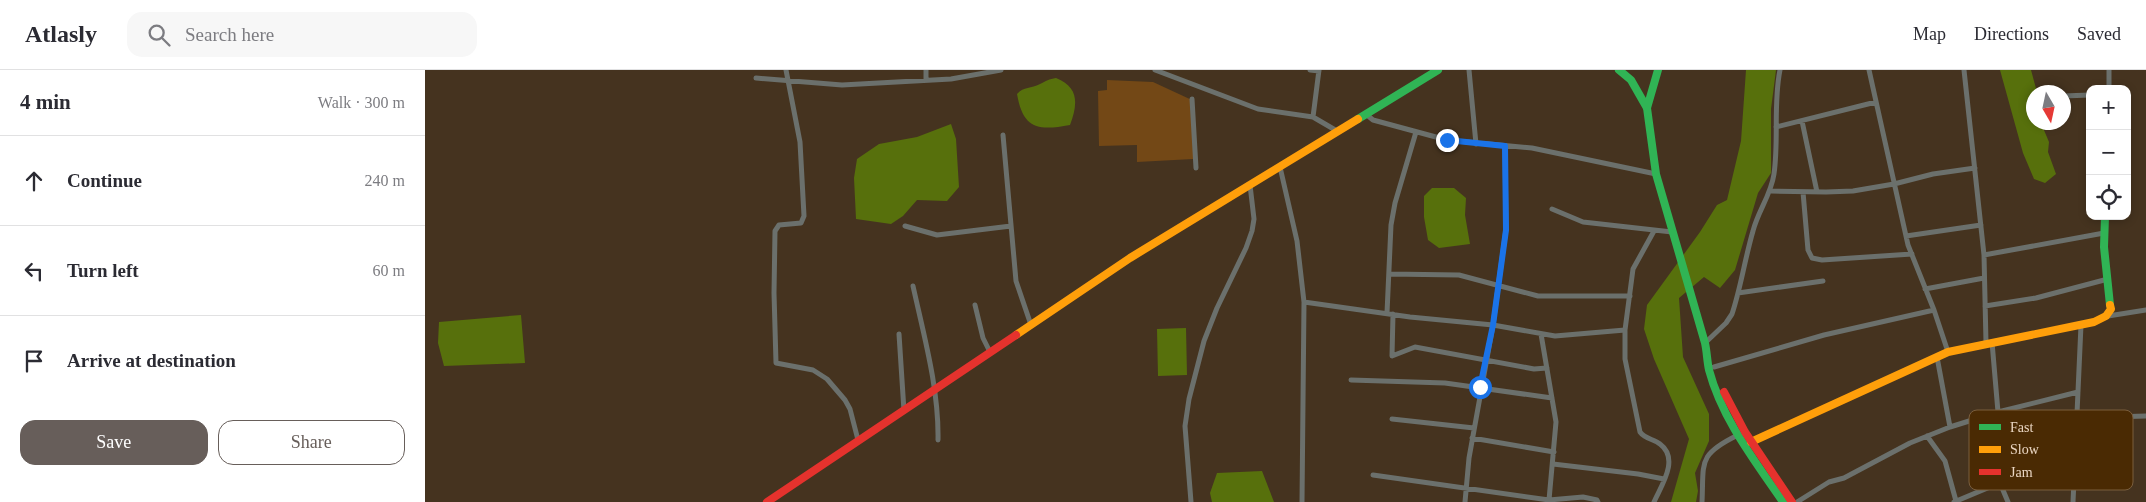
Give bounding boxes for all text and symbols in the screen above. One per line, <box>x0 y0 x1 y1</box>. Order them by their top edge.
search box <box>127 12 477 57</box>
text: Atlasly <box>25 21 97 47</box>
icon: search <box>145 21 173 49</box>
text: Search here <box>185 24 274 45</box>
text: Map <box>1913 24 1946 44</box>
text: Directions <box>1974 24 2049 44</box>
text: Saved <box>2077 24 2121 44</box>
north arrow <box>2026 85 2071 130</box>
map controls <box>2086 85 2131 220</box>
button: + <box>2086 85 2131 130</box>
text: 4 min <box>20 90 71 114</box>
text: Walk · 300 m <box>318 94 405 111</box>
route end <box>1436 129 1459 152</box>
button: − <box>2086 130 2131 175</box>
icon: ahead <box>20 167 48 195</box>
text: Continue <box>67 170 142 191</box>
text: 240 m <box>365 172 405 189</box>
button: locate <box>2086 175 2131 220</box>
icon: left <box>20 257 48 285</box>
text: Turn left <box>67 260 139 281</box>
text: 60 m <box>373 262 405 279</box>
icon: arrive <box>20 347 48 375</box>
text: Arrive at destination <box>67 350 236 371</box>
route start <box>1469 376 1492 399</box>
legend <box>1969 410 2133 490</box>
button: Save <box>20 420 208 465</box>
button: Share <box>218 420 405 465</box>
text: Fast <box>2010 420 2033 435</box>
text: Slow <box>2010 442 2040 457</box>
text: Jam <box>2010 465 2033 480</box>

